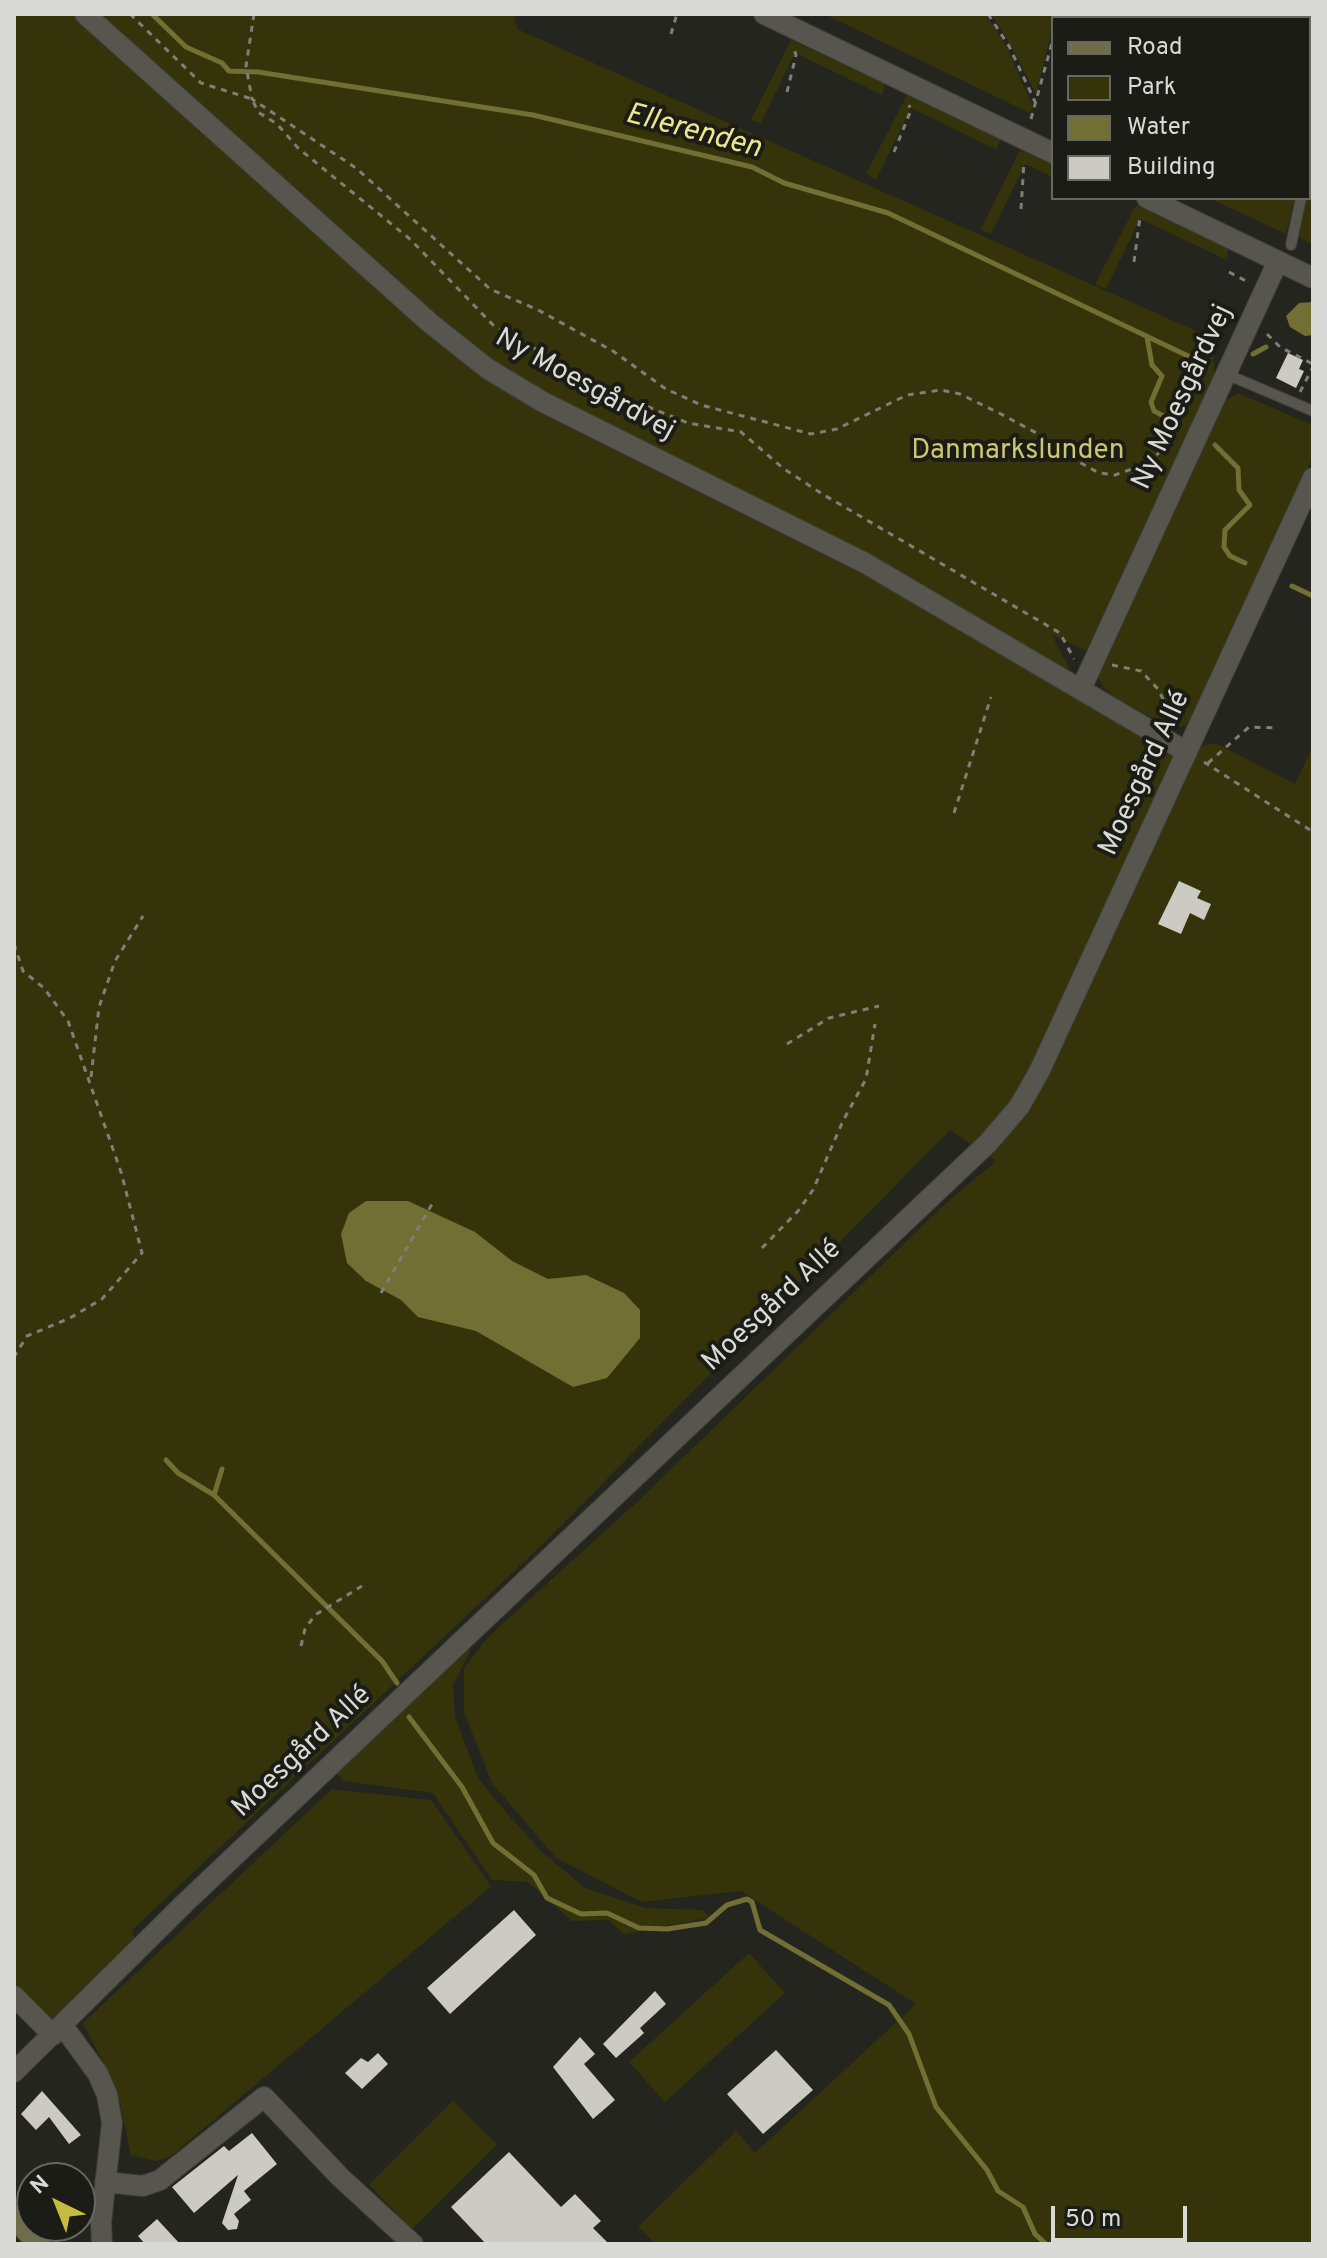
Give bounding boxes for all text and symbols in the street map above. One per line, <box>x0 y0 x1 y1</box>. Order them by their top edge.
legend <box>1051 16 1311 200</box>
text: Road <box>1127 33 1183 63</box>
text: Park <box>1127 73 1177 103</box>
water label: Ellerenden <box>621 98 765 168</box>
text: Water <box>1127 113 1190 143</box>
text: Building <box>1127 153 1216 183</box>
street label: Ny Moesgårdvej <box>1126 300 1242 496</box>
street label: Ny Moesgårdvej <box>488 323 680 449</box>
park label: Danmarkslunden <box>911 435 1125 469</box>
street label: Moesgård Allé <box>1093 686 1199 862</box>
street label: Moesgård Allé <box>696 1234 850 1380</box>
street label: Moesgård Allé <box>226 1680 380 1826</box>
north arrow <box>16 2162 96 2242</box>
text: N <box>26 2170 56 2201</box>
scale bar <box>1055 2190 1191 2240</box>
text: 50 m <box>1065 2205 1121 2235</box>

